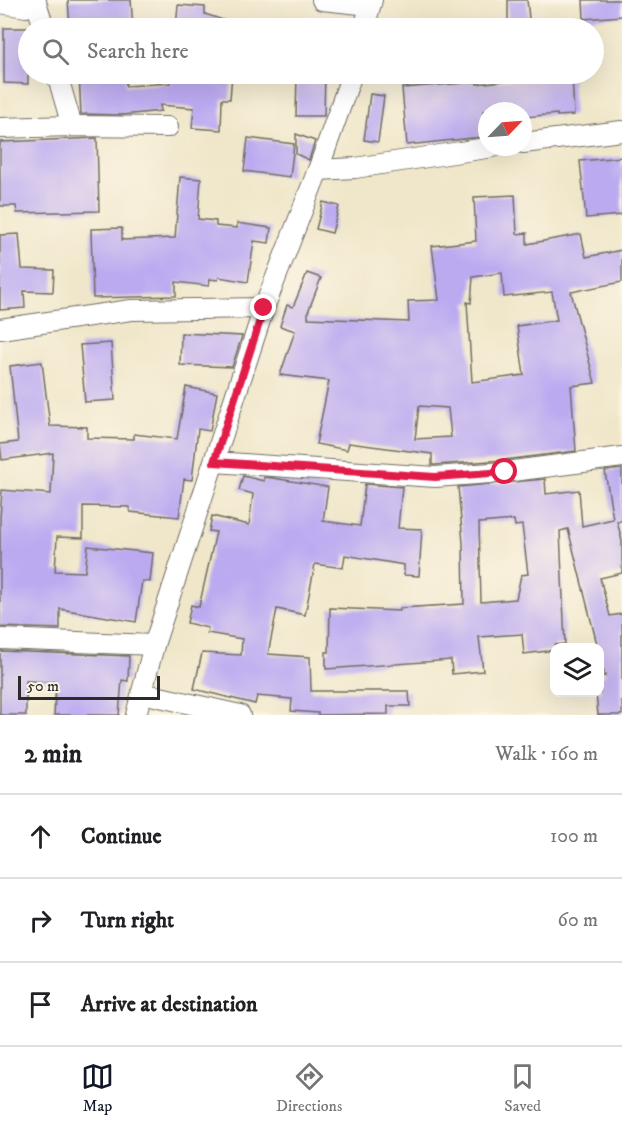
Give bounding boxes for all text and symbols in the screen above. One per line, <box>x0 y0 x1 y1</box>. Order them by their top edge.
search box <box>18 18 604 84</box>
icon: search <box>39 35 72 68</box>
text: Search here <box>87 38 189 65</box>
north arrow <box>478 102 532 156</box>
route end <box>250 294 276 320</box>
route start <box>491 458 517 484</box>
map controls <box>550 643 604 697</box>
button: layers <box>550 643 604 697</box>
scale bar <box>18 673 160 700</box>
text: 50 m <box>27 676 59 696</box>
text: 2 min <box>24 738 82 771</box>
text: Walk · 160 m <box>495 742 598 767</box>
icon: ahead <box>24 820 57 853</box>
text: Continue <box>81 823 162 850</box>
text: 100 m <box>550 824 598 849</box>
icon: right <box>24 904 57 937</box>
text: Turn right <box>81 907 174 934</box>
text: 60 m <box>558 908 598 933</box>
icon: arrive <box>24 988 57 1021</box>
text: Arrive at destination <box>81 991 258 1018</box>
tab: Map <box>81 1060 114 1116</box>
tab: Directions <box>276 1060 342 1116</box>
tab: Saved <box>504 1060 541 1116</box>

